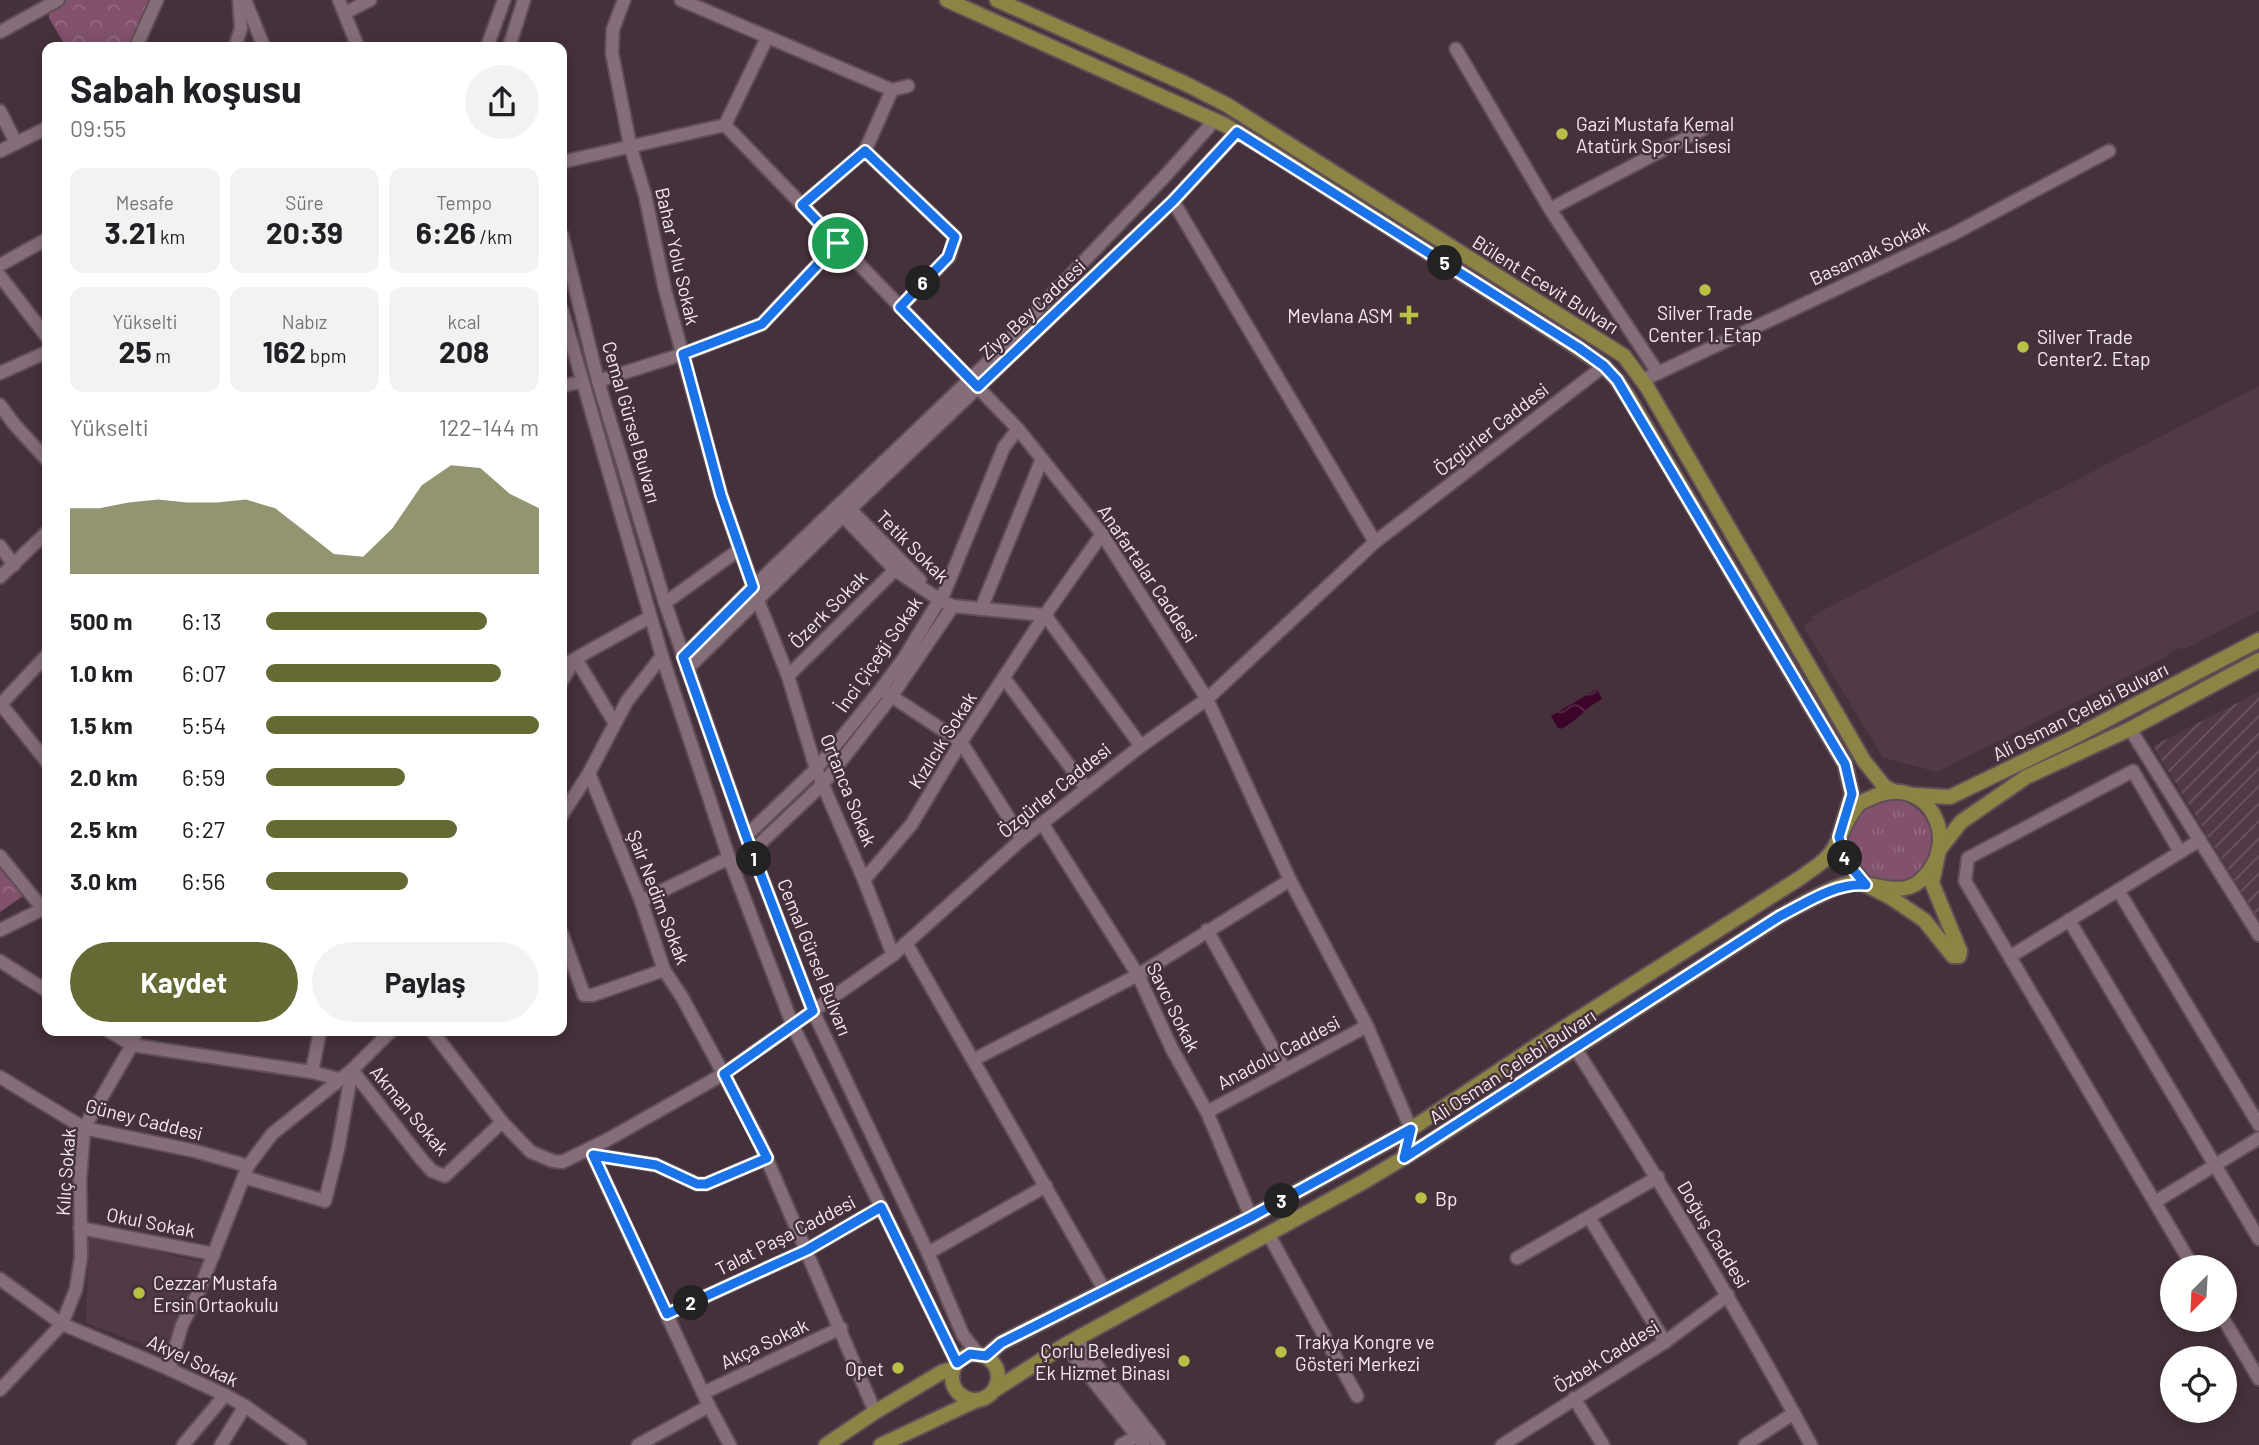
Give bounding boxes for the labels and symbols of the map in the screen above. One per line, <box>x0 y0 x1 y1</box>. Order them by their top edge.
place label: Gazi Mustafa Kemal Atatürk Spor Lisesi <box>1576 112 1734 157</box>
marker: Gazi Mustafa Kemal Atatürk Spor Lisesi <box>1554 126 1570 142</box>
street label: Bahar Yolu Sokak <box>651 185 705 327</box>
pin <box>808 213 868 273</box>
street label: Basamak Sokak <box>1806 214 1932 290</box>
street label: Bülent Ecevit Bulvarı <box>1469 230 1623 338</box>
pin: 5 <box>1428 246 1462 280</box>
street label: Ziya Bey Caddesi <box>974 254 1090 364</box>
pin: 6 <box>906 266 940 300</box>
marker: Silver Trade Center 1. Etap <box>1697 282 1713 298</box>
place label: Silver Trade Center 1. Etap <box>1648 301 1762 346</box>
place label: Mevlana ASM <box>1287 304 1393 327</box>
marker: Mevlana ASM <box>1399 305 1419 325</box>
place label: Silver Trade Center2. Etap <box>2037 325 2150 370</box>
street label: Cemal Gürsel Bulvarı <box>598 339 666 505</box>
marker: Silver Trade Center2. Etap <box>2015 339 2031 355</box>
street label: Özgürler Caddesi <box>1430 378 1552 480</box>
street label: Anafartalar Caddesi <box>1093 500 1203 646</box>
street label: Tetik Sokak <box>872 505 954 587</box>
street label: Özerk Sokak <box>784 565 872 653</box>
street label: İnci Çiçeği Sokak <box>829 592 927 716</box>
street label: Ali Osman Çelebi Bulvarı <box>1988 657 2172 765</box>
street label: Kızılcık Sokak <box>903 687 981 793</box>
street label: Ortanca Sokak <box>816 730 882 850</box>
street label: Özgürler Caddesi <box>993 738 1115 842</box>
street label: Şair Nedim Sokak <box>623 826 695 968</box>
pin: 4 <box>1828 840 1862 876</box>
pin: 1 <box>736 842 772 876</box>
street label: Cemal Gürsel Bulvarı <box>773 875 857 1039</box>
street label: Savcı Sokak <box>1142 958 1206 1056</box>
street label: Ali Osman Çelebi Bulvarı <box>1424 1003 1600 1129</box>
street label: Anadolu Caddesi <box>1213 1010 1343 1094</box>
street label: Akman Sokak <box>366 1060 454 1160</box>
street label: Güney Caddesi <box>83 1093 205 1145</box>
street label: Kılıç Sokak <box>50 1127 80 1217</box>
street label: Doğuş Caddesi <box>1673 1176 1755 1292</box>
pin: 3 <box>1264 1184 1300 1218</box>
place label: Bp <box>1435 1187 1457 1210</box>
street label: Talat Paşa Caddesi <box>711 1190 859 1280</box>
marker: Bp <box>1413 1190 1429 1206</box>
street label: Okul Sokak <box>105 1202 197 1242</box>
north arrow <box>2160 1255 2236 1332</box>
place label: Cezzar Mustafa Ersin Ortaokulu <box>153 1271 279 1316</box>
marker: Cezzar Mustafa Ersin Ortaokulu <box>131 1285 147 1301</box>
pin: 2 <box>674 1286 708 1320</box>
street label: Akça Sokak <box>716 1313 812 1373</box>
street label: Özbek Caddesi <box>1549 1315 1663 1397</box>
street label: Akyel Sokak <box>144 1329 242 1391</box>
place label: Trakya Kongre ve Gösteri Merkezi <box>1295 1330 1435 1375</box>
place label: Çorlu Belediyesi Ek Hizmet Binası <box>1035 1339 1170 1384</box>
marker: Trakya Kongre ve Gösteri Merkezi <box>1273 1344 1289 1360</box>
marker: Çorlu Belediyesi Ek Hizmet Binası <box>1176 1353 1192 1369</box>
place label: Opet <box>845 1357 884 1380</box>
marker: Opet <box>890 1360 906 1376</box>

